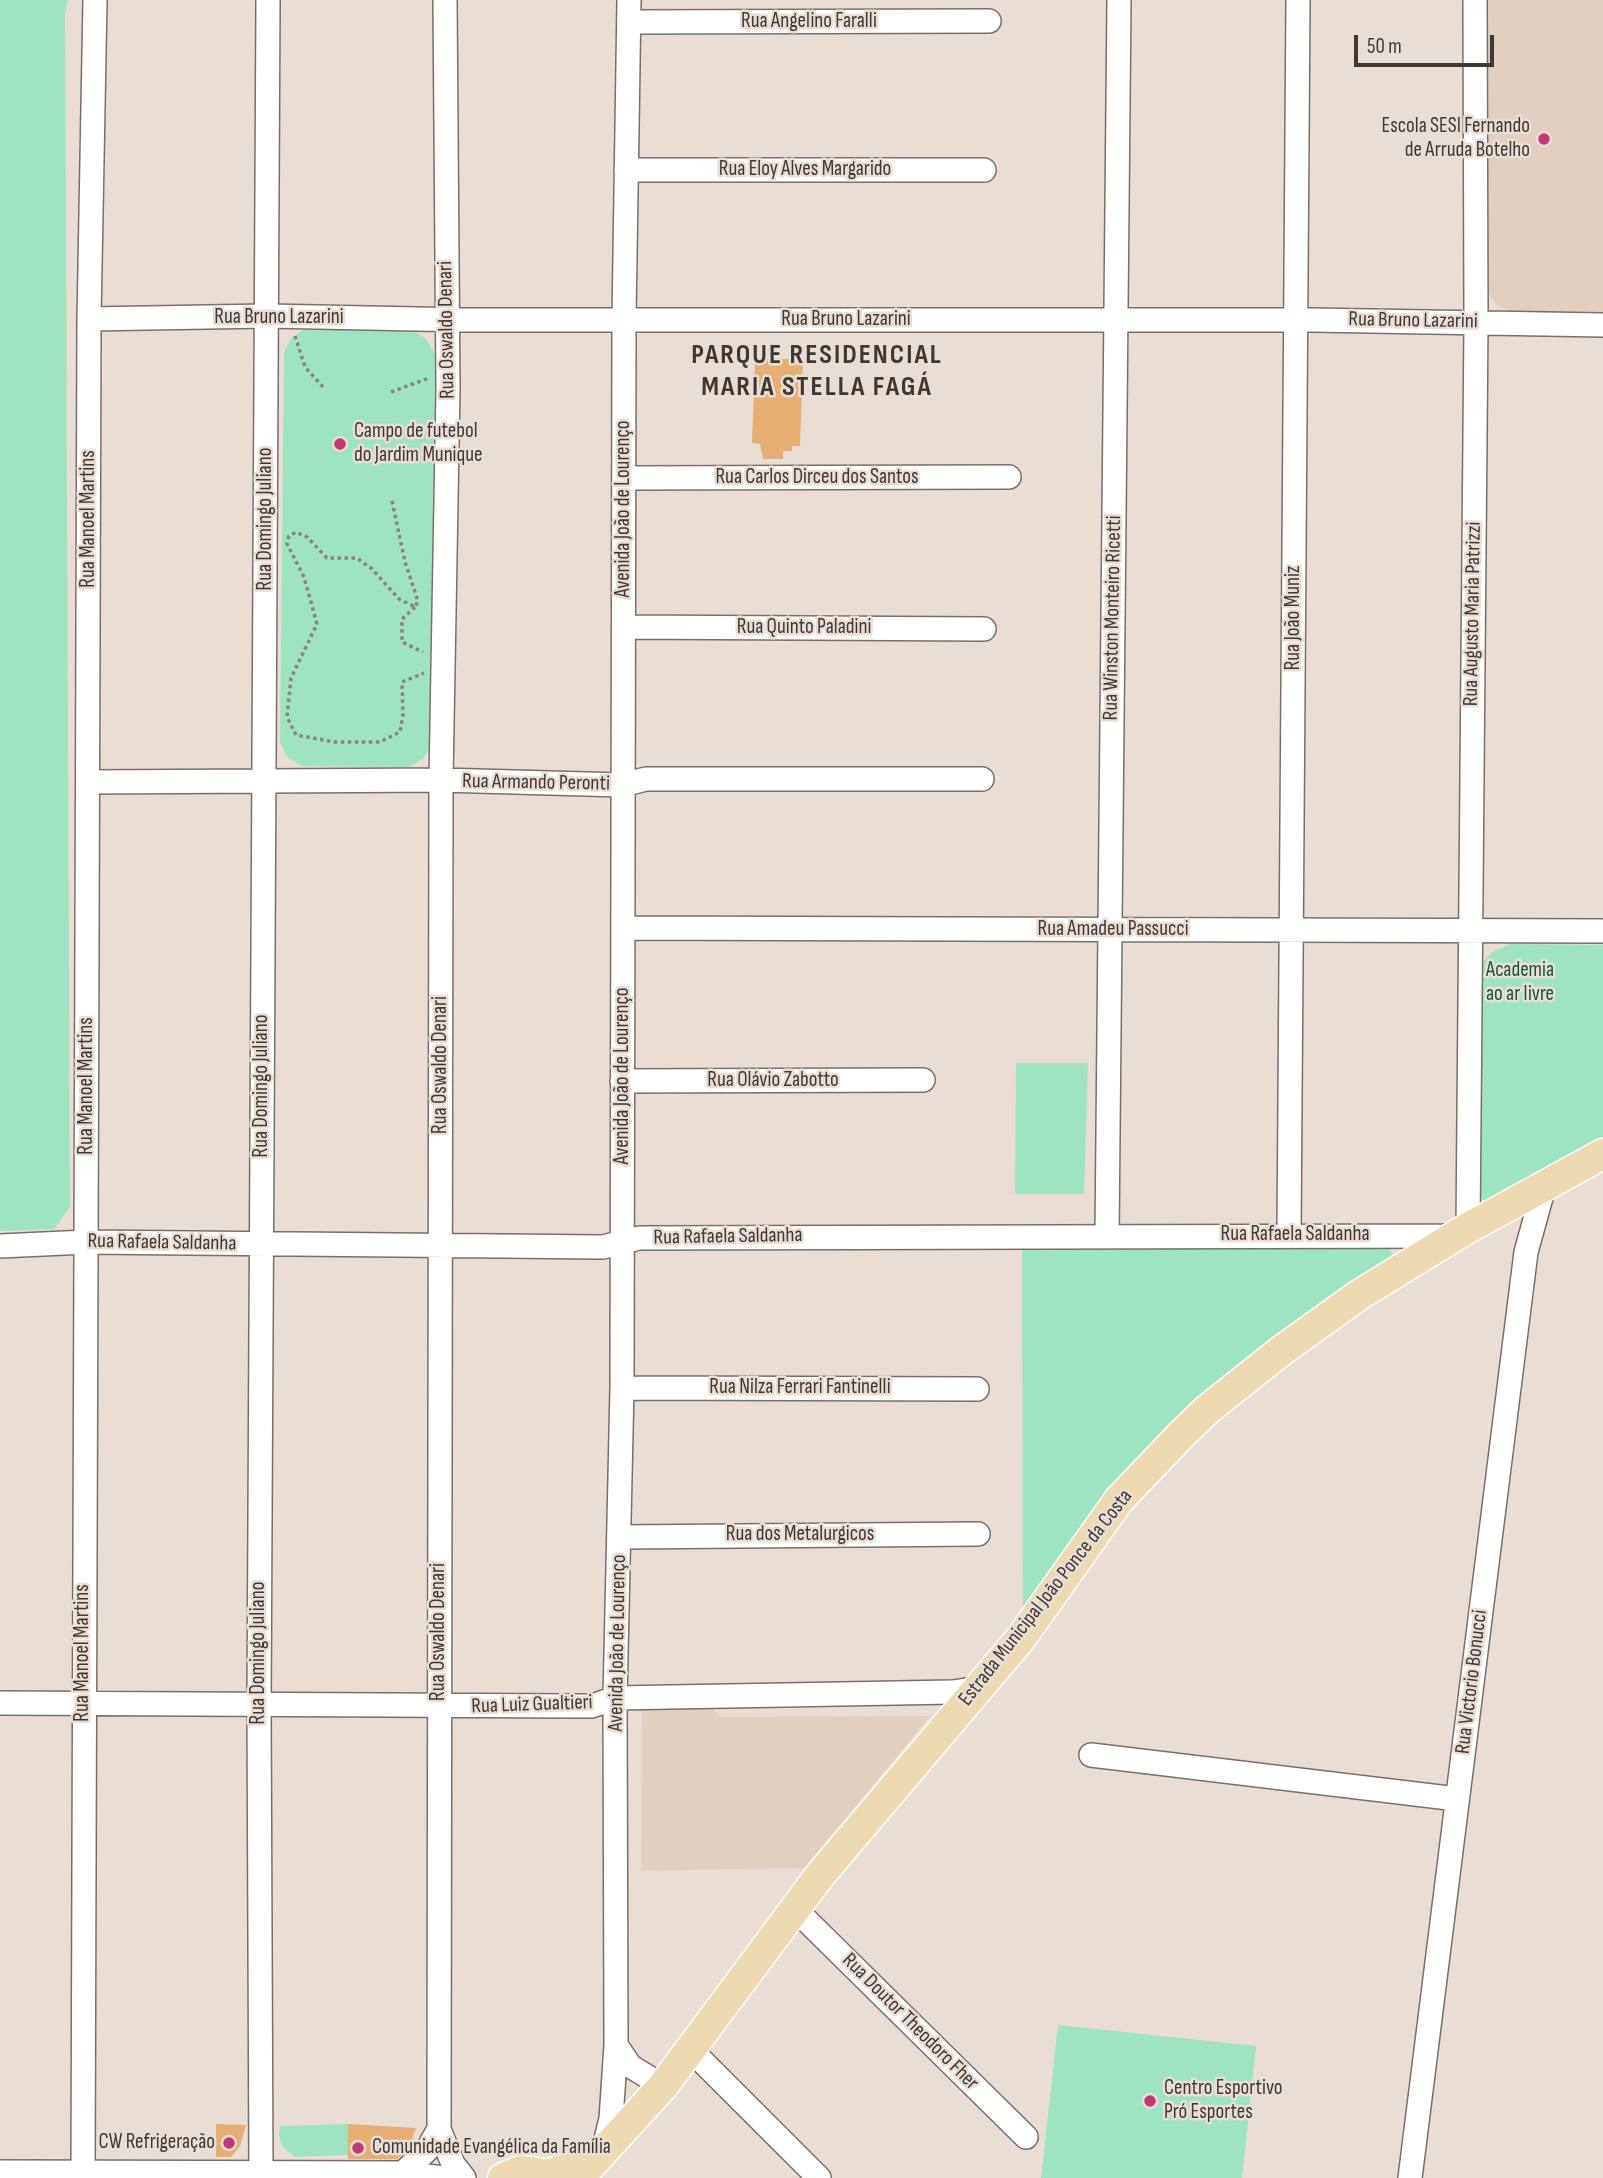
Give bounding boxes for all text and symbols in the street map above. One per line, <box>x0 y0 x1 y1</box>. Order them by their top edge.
street label: Rua Angelino Faralli <box>741 9 877 35</box>
scale bar <box>1358 21 1498 65</box>
text: 50 m <box>1367 34 1402 59</box>
place label: Escola SESI Fernando de Arruda Botelho <box>1382 114 1530 164</box>
marker: Escola SESI Fernando de Arruda Botelho <box>1536 131 1552 147</box>
street label: Rua Eloy Alves Margarido <box>719 157 891 183</box>
street label: Rua Oswaldo Denari <box>433 261 461 399</box>
street label: Rua Bruno Lazarini <box>214 305 344 331</box>
street label: Rua Bruno Lazarini <box>781 307 911 333</box>
street label: Rua Bruno Lazarini <box>1348 307 1478 335</box>
district label: PARQUE RESIDENCIAL MARIA STELLA FAGÁ <box>694 339 940 405</box>
place label: Campo de futebol do Jardim Munique <box>354 419 482 469</box>
street label: Avenida João de Lourenço <box>611 420 637 598</box>
marker: Campo de futebol do Jardim Munique <box>332 436 348 452</box>
street label: Rua Domingo Juliano <box>253 448 279 590</box>
street label: Rua Manoel Martins <box>76 450 102 588</box>
street label: Rua Carlos Dirceu dos Santos <box>715 465 919 491</box>
street label: Rua Winston Monteiro Ricetti <box>1099 515 1127 721</box>
street label: Rua Augusto Maria Patrizzi <box>1459 522 1487 706</box>
street label: Rua João Muniz <box>1281 566 1307 670</box>
street label: Rua Quinto Paladini <box>737 615 871 641</box>
street label: Rua Armando Peronti <box>462 769 610 797</box>
street label: Rua Amadeu Passucci <box>1037 917 1189 943</box>
park label: Academia ao ar livre <box>1486 958 1554 1008</box>
street label: Avenida João de Lourenço <box>610 987 636 1165</box>
street label: Rua Oswaldo Denari <box>428 996 454 1134</box>
street label: Rua Domingo Juliano <box>249 1015 275 1157</box>
street label: Rua Manoel Martins <box>74 1017 100 1155</box>
street label: Rua Olávio Zabotto <box>707 1068 839 1094</box>
street label: Rua Rafaela Saldanha <box>1221 1222 1369 1248</box>
street label: Rua Rafaela Saldanha <box>653 1223 803 1251</box>
street label: Rua Rafaela Saldanha <box>87 1229 237 1257</box>
street label: Rua Nilza Ferrari Fantinelli <box>709 1375 891 1401</box>
street label: Estrada Municipal João Ponce da Costa <box>954 1485 1138 1711</box>
street label: Rua dos Metalurgicos <box>726 1522 874 1548</box>
street label: Avenida João de Lourenço <box>604 1554 632 1732</box>
street label: Rua Oswaldo Denari <box>426 1563 452 1701</box>
street label: Rua Domingo Juliano <box>246 1582 272 1724</box>
street label: Rua Manoel Martins <box>70 1584 96 1722</box>
street label: Rua Victorio Bonucci <box>1451 1609 1493 1755</box>
street label: Rua Luiz Gualtieri <box>471 1690 593 1720</box>
street label: Rua Doutor Theodoro Fher <box>836 1948 984 2096</box>
place label: Centro Esportivo Pró Esportes <box>1164 2076 1283 2126</box>
marker: Centro Esportivo Pró Esportes <box>1142 2093 1158 2109</box>
place label: CW Refrigeração <box>98 2130 215 2156</box>
marker: CW Refrigeração <box>221 2135 237 2151</box>
place label: Comunidade Evangélica da Família <box>372 2135 611 2161</box>
marker: Comunidade Evangélica da Família <box>350 2140 366 2156</box>

